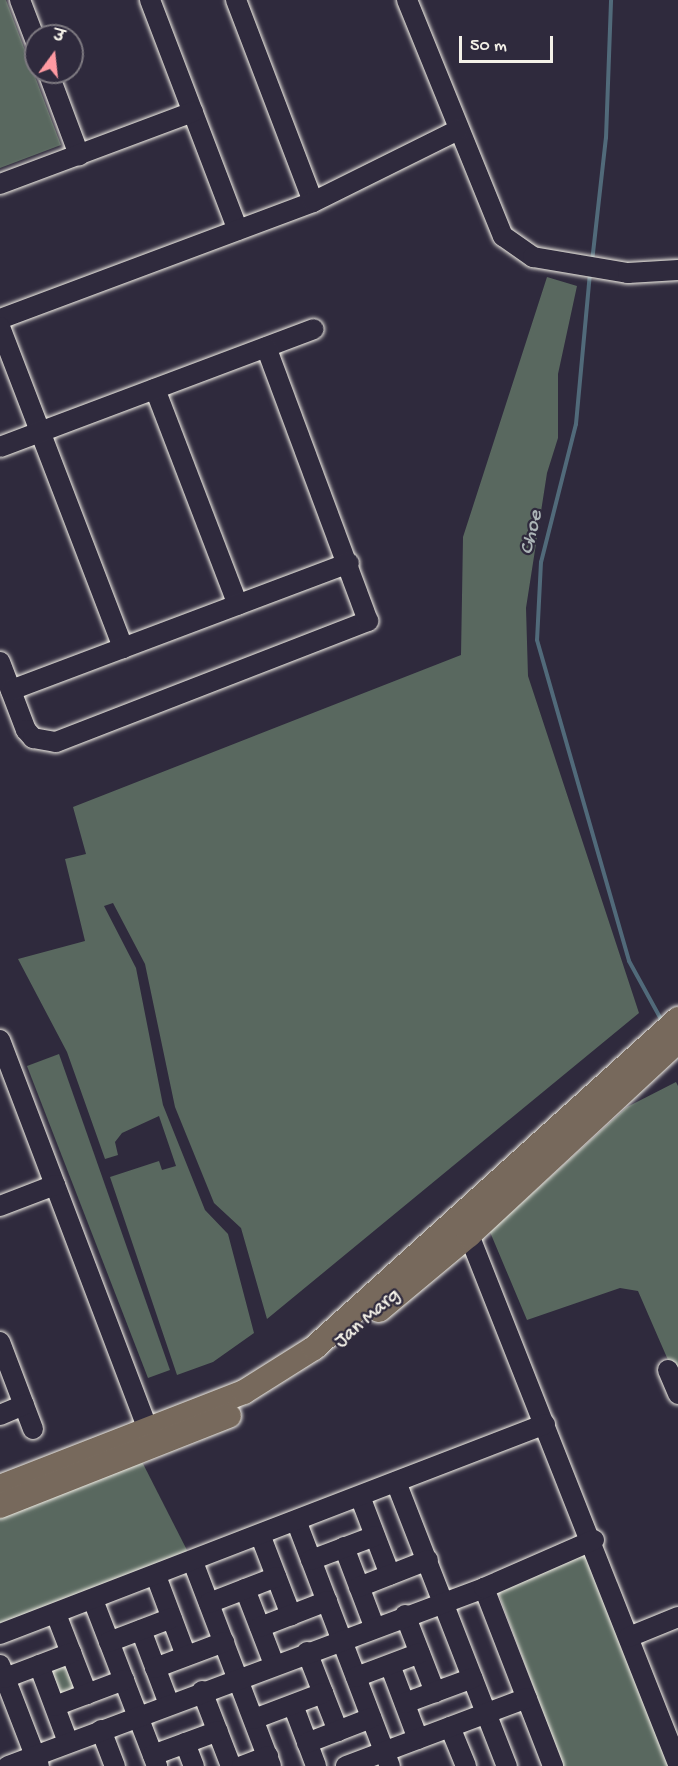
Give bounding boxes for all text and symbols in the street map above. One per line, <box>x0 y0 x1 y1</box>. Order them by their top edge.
north arrow <box>24 24 84 84</box>
scale bar <box>462 24 556 62</box>
text: उ <box>51 28 66 49</box>
text: 50 m <box>470 36 507 57</box>
water label: Choe <box>516 509 550 557</box>
street label: Jan Marg <box>330 1284 406 1354</box>

